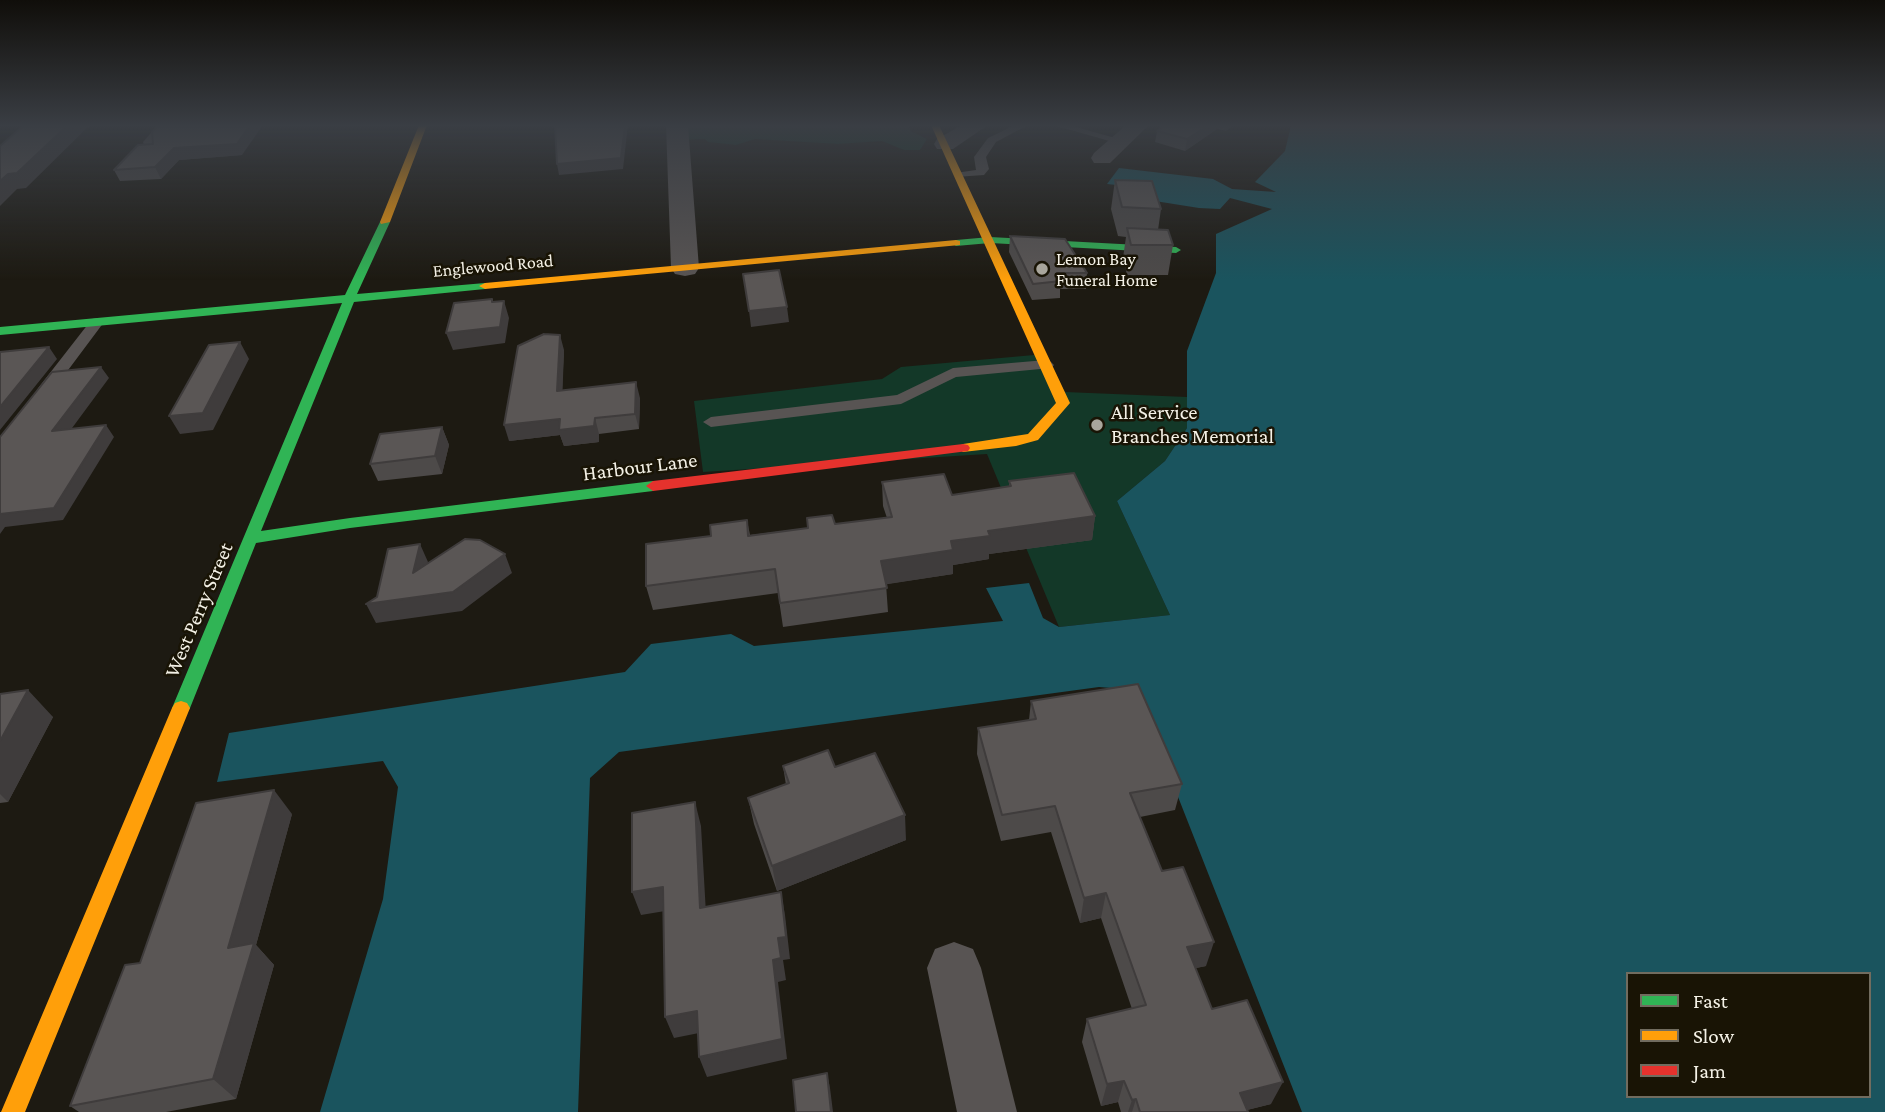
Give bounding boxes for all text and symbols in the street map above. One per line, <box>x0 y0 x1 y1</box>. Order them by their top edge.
place label: Lemon Bay Funeral Home <box>1056 248 1157 290</box>
street label: Englewood Road <box>432 250 554 282</box>
marker: Lemon Bay Funeral Home <box>1034 261 1050 277</box>
place label: All Service Branches Memorial <box>1111 400 1274 450</box>
marker: All Service Branches Memorial <box>1089 417 1105 433</box>
street label: Harbour Lane <box>581 447 699 487</box>
street label: West Perry Street <box>159 539 239 681</box>
legend <box>1626 972 1871 1098</box>
text: Fast <box>1693 989 1728 1013</box>
text: Slow <box>1693 1024 1734 1048</box>
text: Jam <box>1693 1059 1726 1083</box>

